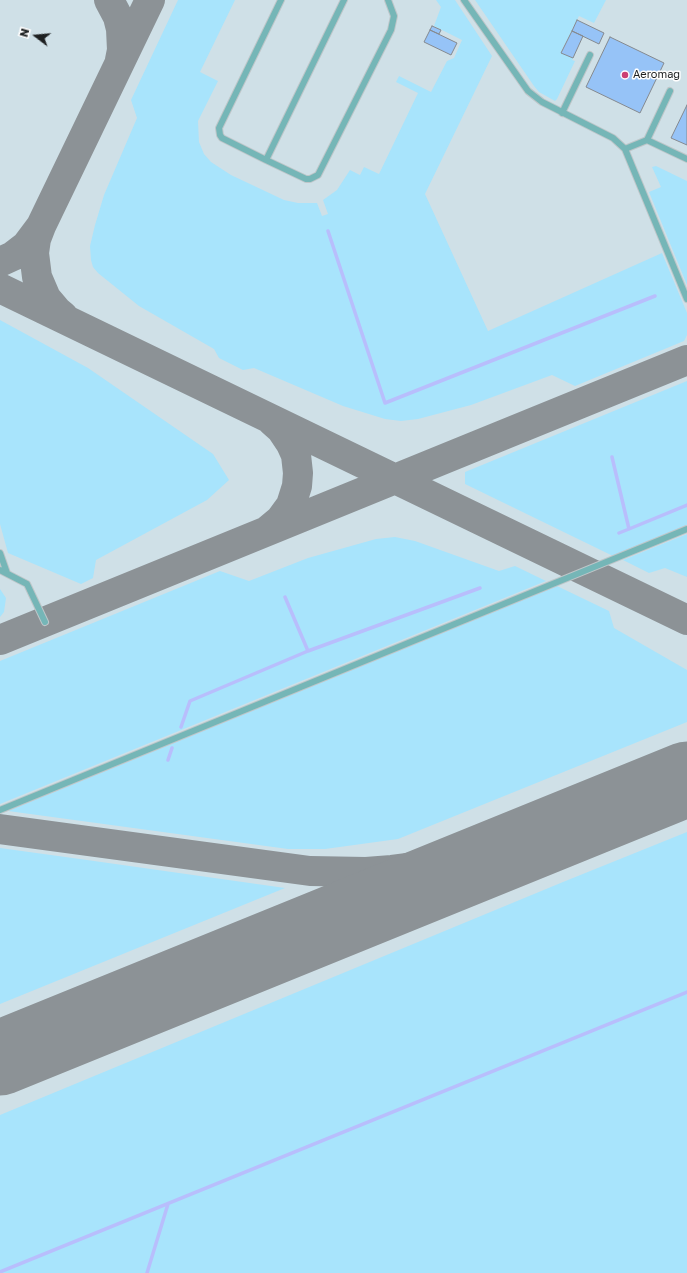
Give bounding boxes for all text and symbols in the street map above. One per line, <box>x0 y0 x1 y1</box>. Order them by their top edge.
north arrow <box>16 16 56 56</box>
text: N <box>17 27 31 38</box>
place label: Aeromag <box>633 68 680 82</box>
marker: Aeromag <box>620 70 630 80</box>

